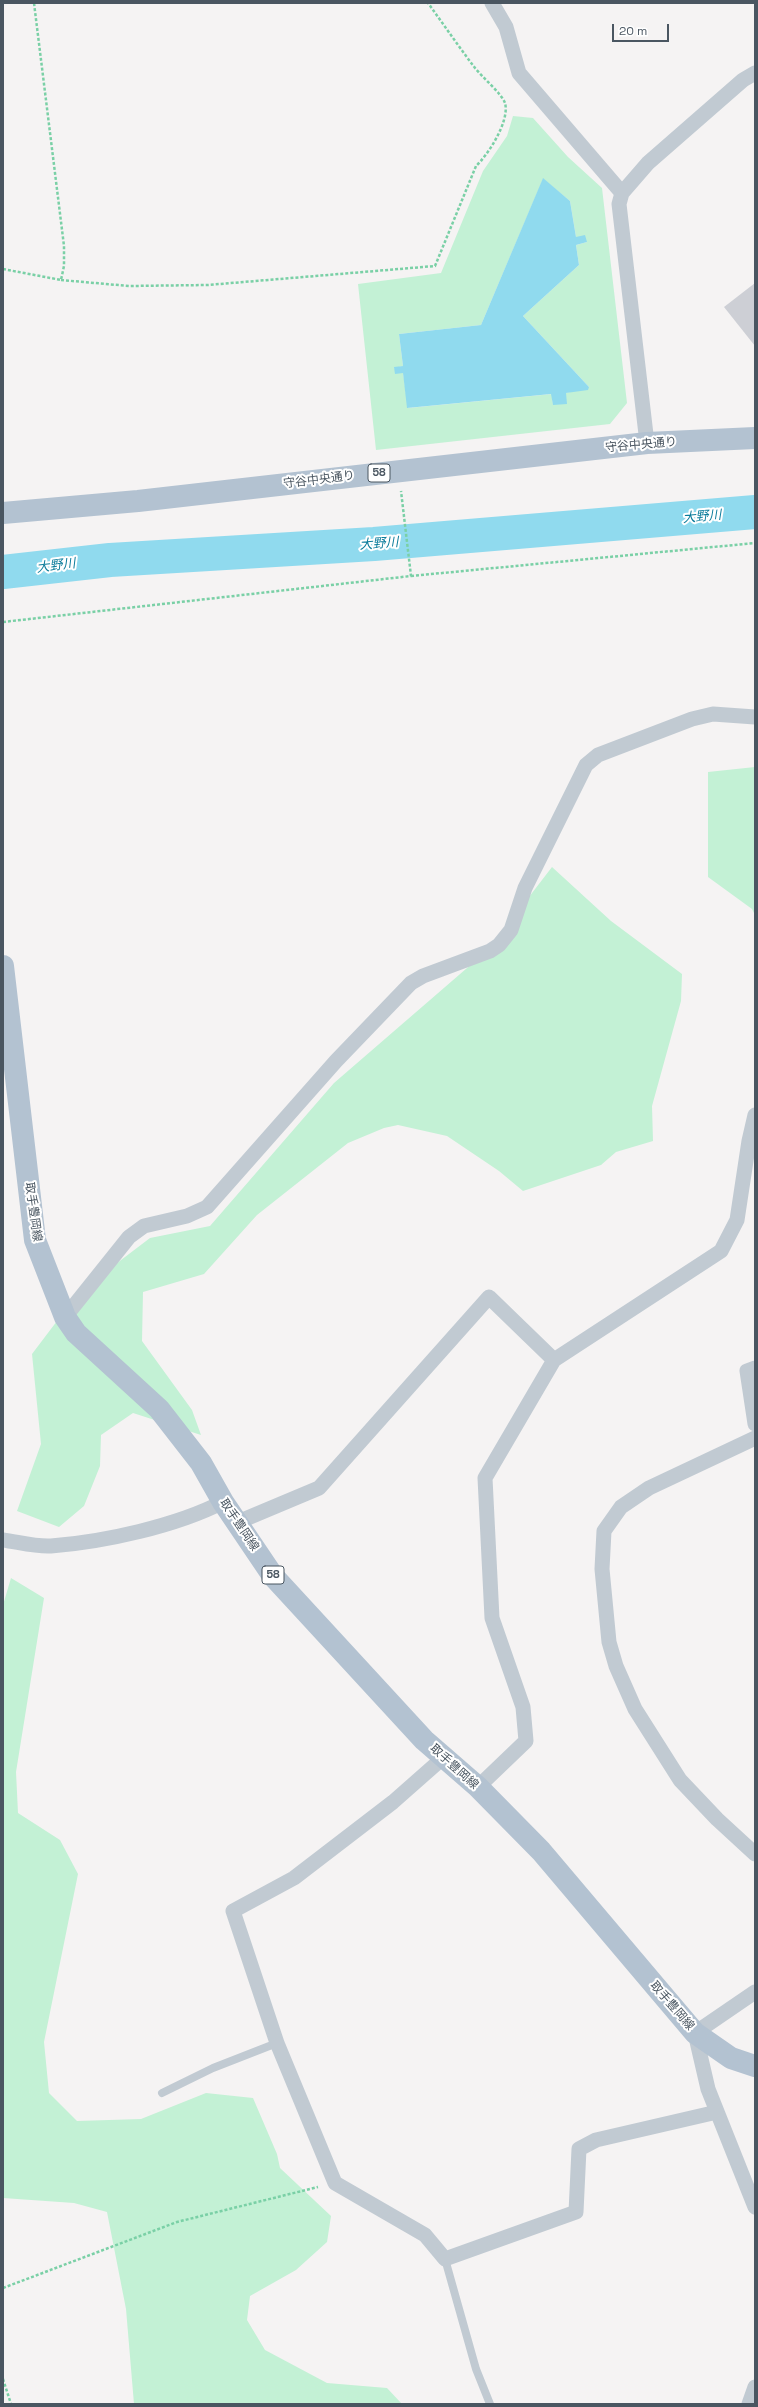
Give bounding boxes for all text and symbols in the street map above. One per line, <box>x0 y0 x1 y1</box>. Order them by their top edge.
scale bar <box>614 16 671 42</box>
text: 20 m <box>619 23 647 39</box>
street label: 守谷中央通り <box>605 435 677 455</box>
road number: 58 <box>368 464 390 482</box>
street label: 守谷中央通り <box>282 468 356 492</box>
water label: 大野川 <box>682 508 722 526</box>
water label: 大野川 <box>359 535 399 553</box>
water label: 大野川 <box>36 556 76 576</box>
street label: 取手豊岡線 <box>22 1181 44 1243</box>
street label: 取手豊岡線 <box>216 1496 262 1554</box>
road number: 58 <box>262 1566 284 1584</box>
street label: 取手豊岡線 <box>427 1742 481 1792</box>
street label: 取手豊岡線 <box>647 1979 697 2033</box>

